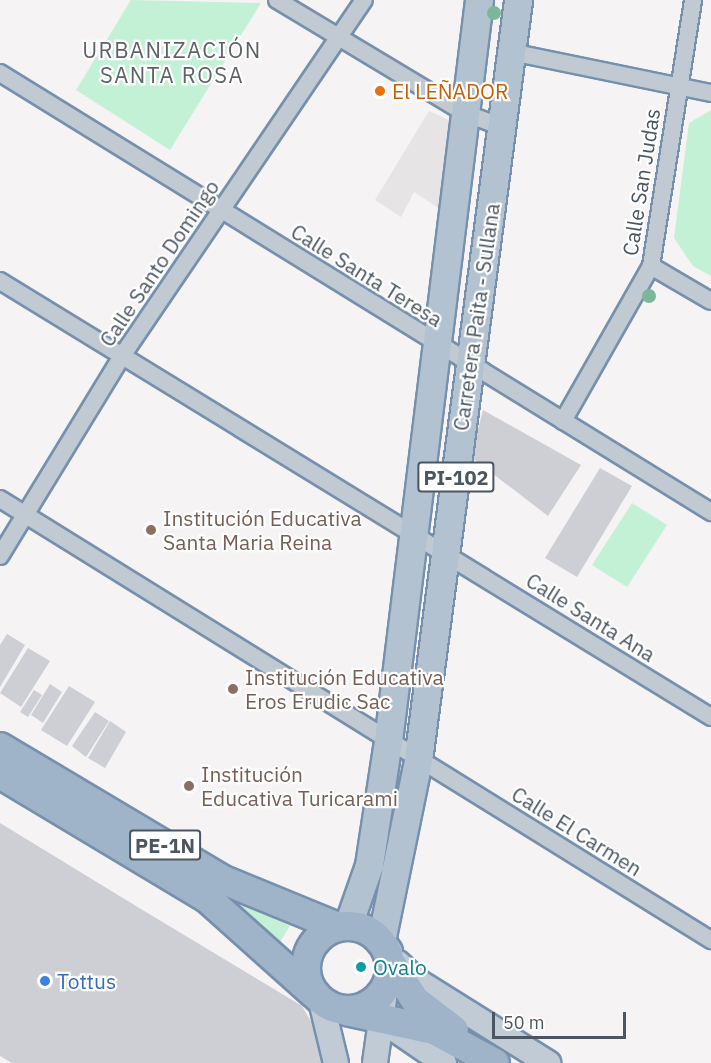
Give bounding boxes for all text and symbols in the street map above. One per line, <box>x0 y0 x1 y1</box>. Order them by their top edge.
district label: URBANIZACIÓN SANTA ROSA <box>82 36 262 88</box>
place label: El LEÑADOR <box>392 78 508 104</box>
marker: El LEÑADOR <box>373 84 387 98</box>
street label: Calle San Judas <box>617 107 665 257</box>
street label: Calle Santo Domingo <box>94 175 224 351</box>
street label: Carretera Paita - Sullana <box>448 202 504 432</box>
street label: Calle Santa Teresa <box>287 218 447 332</box>
road number: PI-102 <box>417 460 495 494</box>
place label: Institución Educativa Santa Maria Reina <box>163 505 362 555</box>
marker: Institución Educativa Santa Maria Reina <box>144 523 158 537</box>
street label: Calle Santa Ana <box>522 567 660 667</box>
place label: Institución Educativa Eros Erudic Sac <box>245 664 444 714</box>
marker: Institución Educativa Eros Erudic Sac <box>226 682 240 696</box>
place label: Institución Educativa Turicarami <box>201 761 398 811</box>
marker: Institución Educativa Turicarami <box>182 779 196 793</box>
street label: Calle El Carmen <box>507 781 647 881</box>
road number: PE-1N <box>129 828 201 862</box>
place label: Ovalo <box>373 954 427 980</box>
marker: Ovalo <box>354 960 368 974</box>
place label: Tottus <box>57 968 116 994</box>
marker: Tottus <box>38 974 52 988</box>
scale bar <box>495 1000 628 1038</box>
text: 50 m <box>503 1011 545 1034</box>

